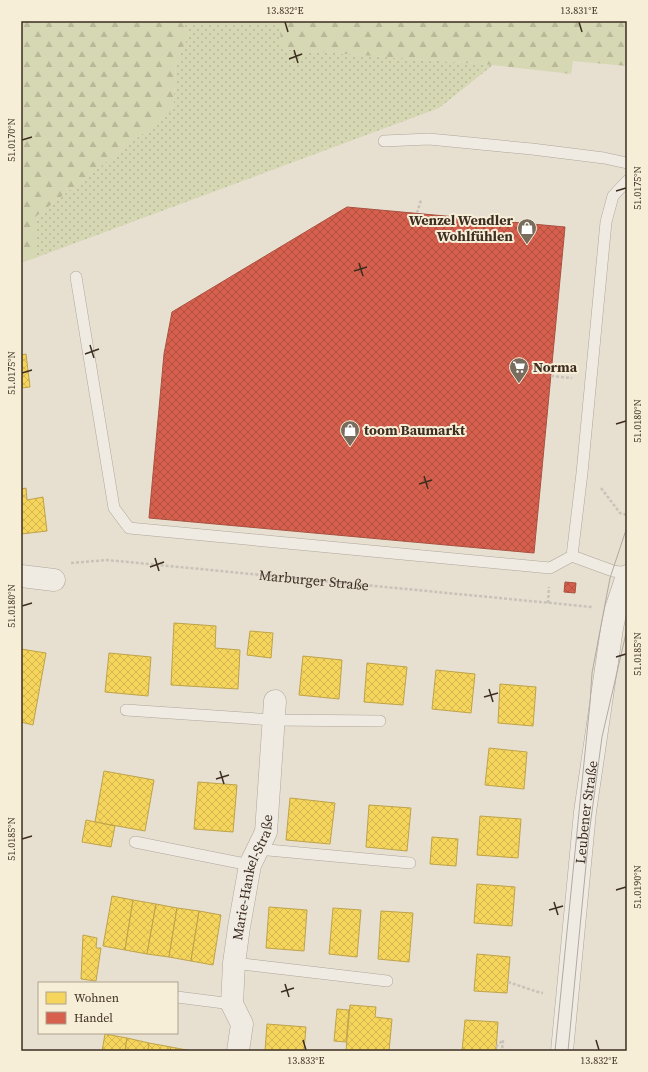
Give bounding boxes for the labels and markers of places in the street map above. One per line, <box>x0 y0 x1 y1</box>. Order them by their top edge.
place label: Wenzel Wendler Wohlfühlen <box>409 210 513 246</box>
shop icon: Wenzel Wendler Wohlfühlen <box>516 217 538 245</box>
supermarket icon: Norma <box>508 356 530 384</box>
place label: Norma <box>533 357 578 377</box>
shop icon: toom Baumarkt <box>339 419 361 447</box>
place label: toom Baumarkt <box>364 420 466 440</box>

